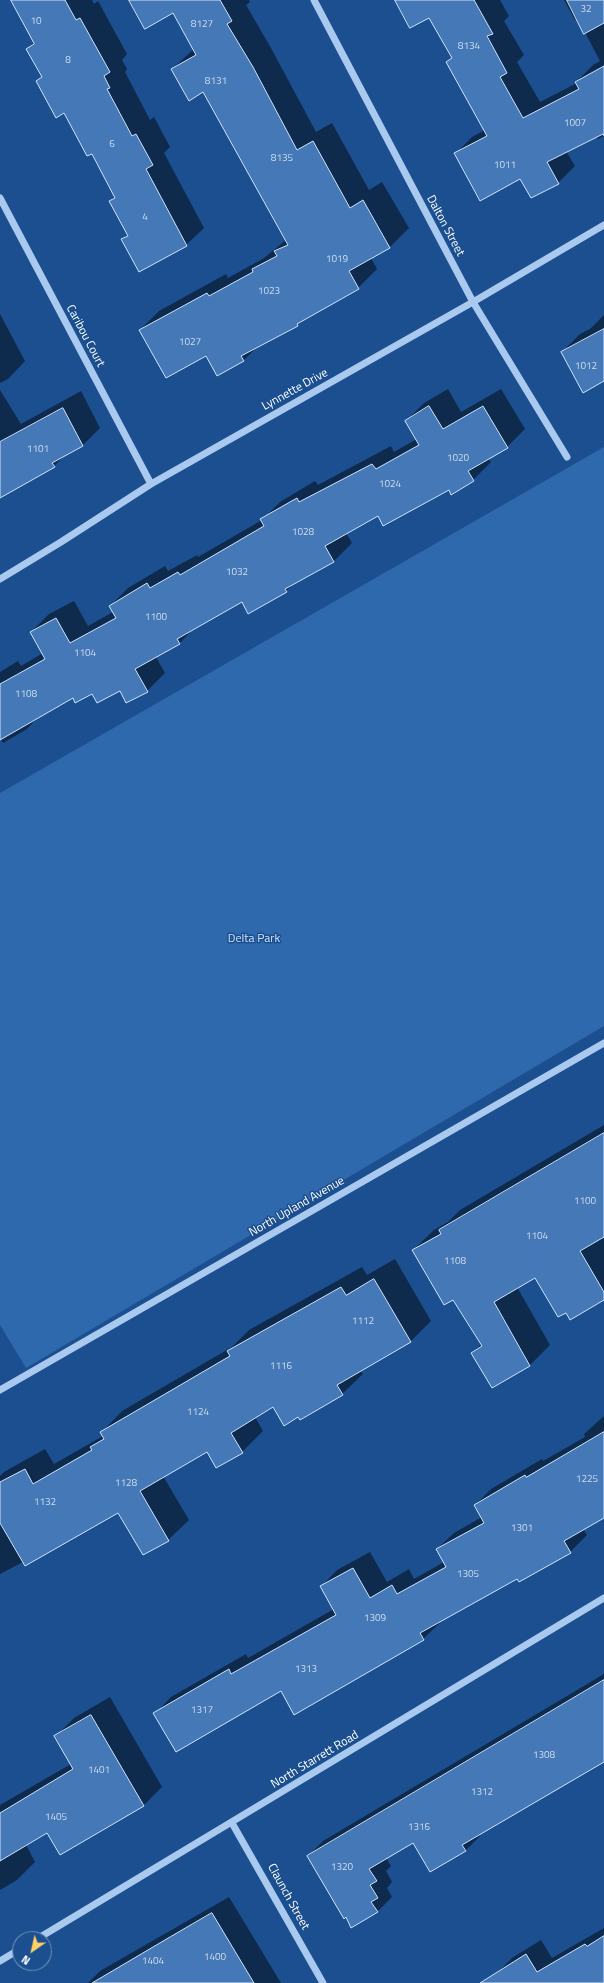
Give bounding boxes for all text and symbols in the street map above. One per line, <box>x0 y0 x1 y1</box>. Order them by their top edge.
house number: 32 <box>580 4 592 16</box>
house number: 10 <box>30 16 42 28</box>
house number: 8127 <box>191 19 213 31</box>
house number: 8134 <box>458 41 480 53</box>
house number: 8 <box>65 55 71 67</box>
house number: 8131 <box>205 76 227 88</box>
house number: 1007 <box>564 118 586 130</box>
house number: 6 <box>109 139 115 151</box>
house number: 8135 <box>271 153 293 165</box>
house number: 1011 <box>494 160 516 172</box>
street label: Dalton Street <box>423 193 467 259</box>
house number: 4 <box>142 212 148 224</box>
house number: 1019 <box>326 254 348 266</box>
house number: 1023 <box>258 286 280 298</box>
street label: Caribou Court <box>63 302 107 370</box>
house number: 1027 <box>179 337 201 349</box>
house number: 1012 <box>575 361 597 373</box>
street label: Lynnette Drive <box>259 366 331 414</box>
house number: 1101 <box>27 444 49 456</box>
house number: 1020 <box>447 453 469 465</box>
house number: 1024 <box>379 479 401 491</box>
house number: 1028 <box>292 527 314 539</box>
house number: 1032 <box>226 567 248 579</box>
house number: 1100 <box>145 612 167 624</box>
house number: 1104 <box>74 648 96 660</box>
house number: 1108 <box>15 689 37 701</box>
park label: Delta Park <box>228 932 280 946</box>
street label: North Upland Avenue <box>247 1174 347 1240</box>
house number: 1100 <box>574 1196 596 1208</box>
house number: 1104 <box>526 1231 548 1243</box>
house number: 1108 <box>444 1256 466 1268</box>
house number: 1112 <box>352 1316 374 1328</box>
house number: 1116 <box>270 1361 292 1373</box>
house number: 1124 <box>187 1407 209 1419</box>
house number: 1225 <box>576 1474 598 1486</box>
house number: 1128 <box>115 1478 137 1490</box>
house number: 1132 <box>34 1497 56 1509</box>
house number: 1301 <box>511 1523 533 1535</box>
house number: 1305 <box>457 1569 479 1581</box>
house number: 1309 <box>364 1613 386 1625</box>
house number: 1313 <box>295 1664 317 1676</box>
house number: 1317 <box>191 1705 213 1717</box>
street label: North Starrett Road <box>269 1728 361 1792</box>
house number: 1308 <box>533 1750 555 1762</box>
house number: 1401 <box>88 1765 110 1777</box>
house number: 1312 <box>471 1787 493 1799</box>
house number: 1405 <box>45 1812 67 1824</box>
house number: 1316 <box>408 1822 430 1834</box>
street label: Claunch Street <box>264 1861 312 1933</box>
house number: 1320 <box>331 1862 353 1874</box>
north arrow <box>12 1931 52 1971</box>
text: N <box>18 1951 33 1969</box>
house number: 1400 <box>204 1952 226 1964</box>
house number: 1404 <box>142 1956 164 1968</box>

